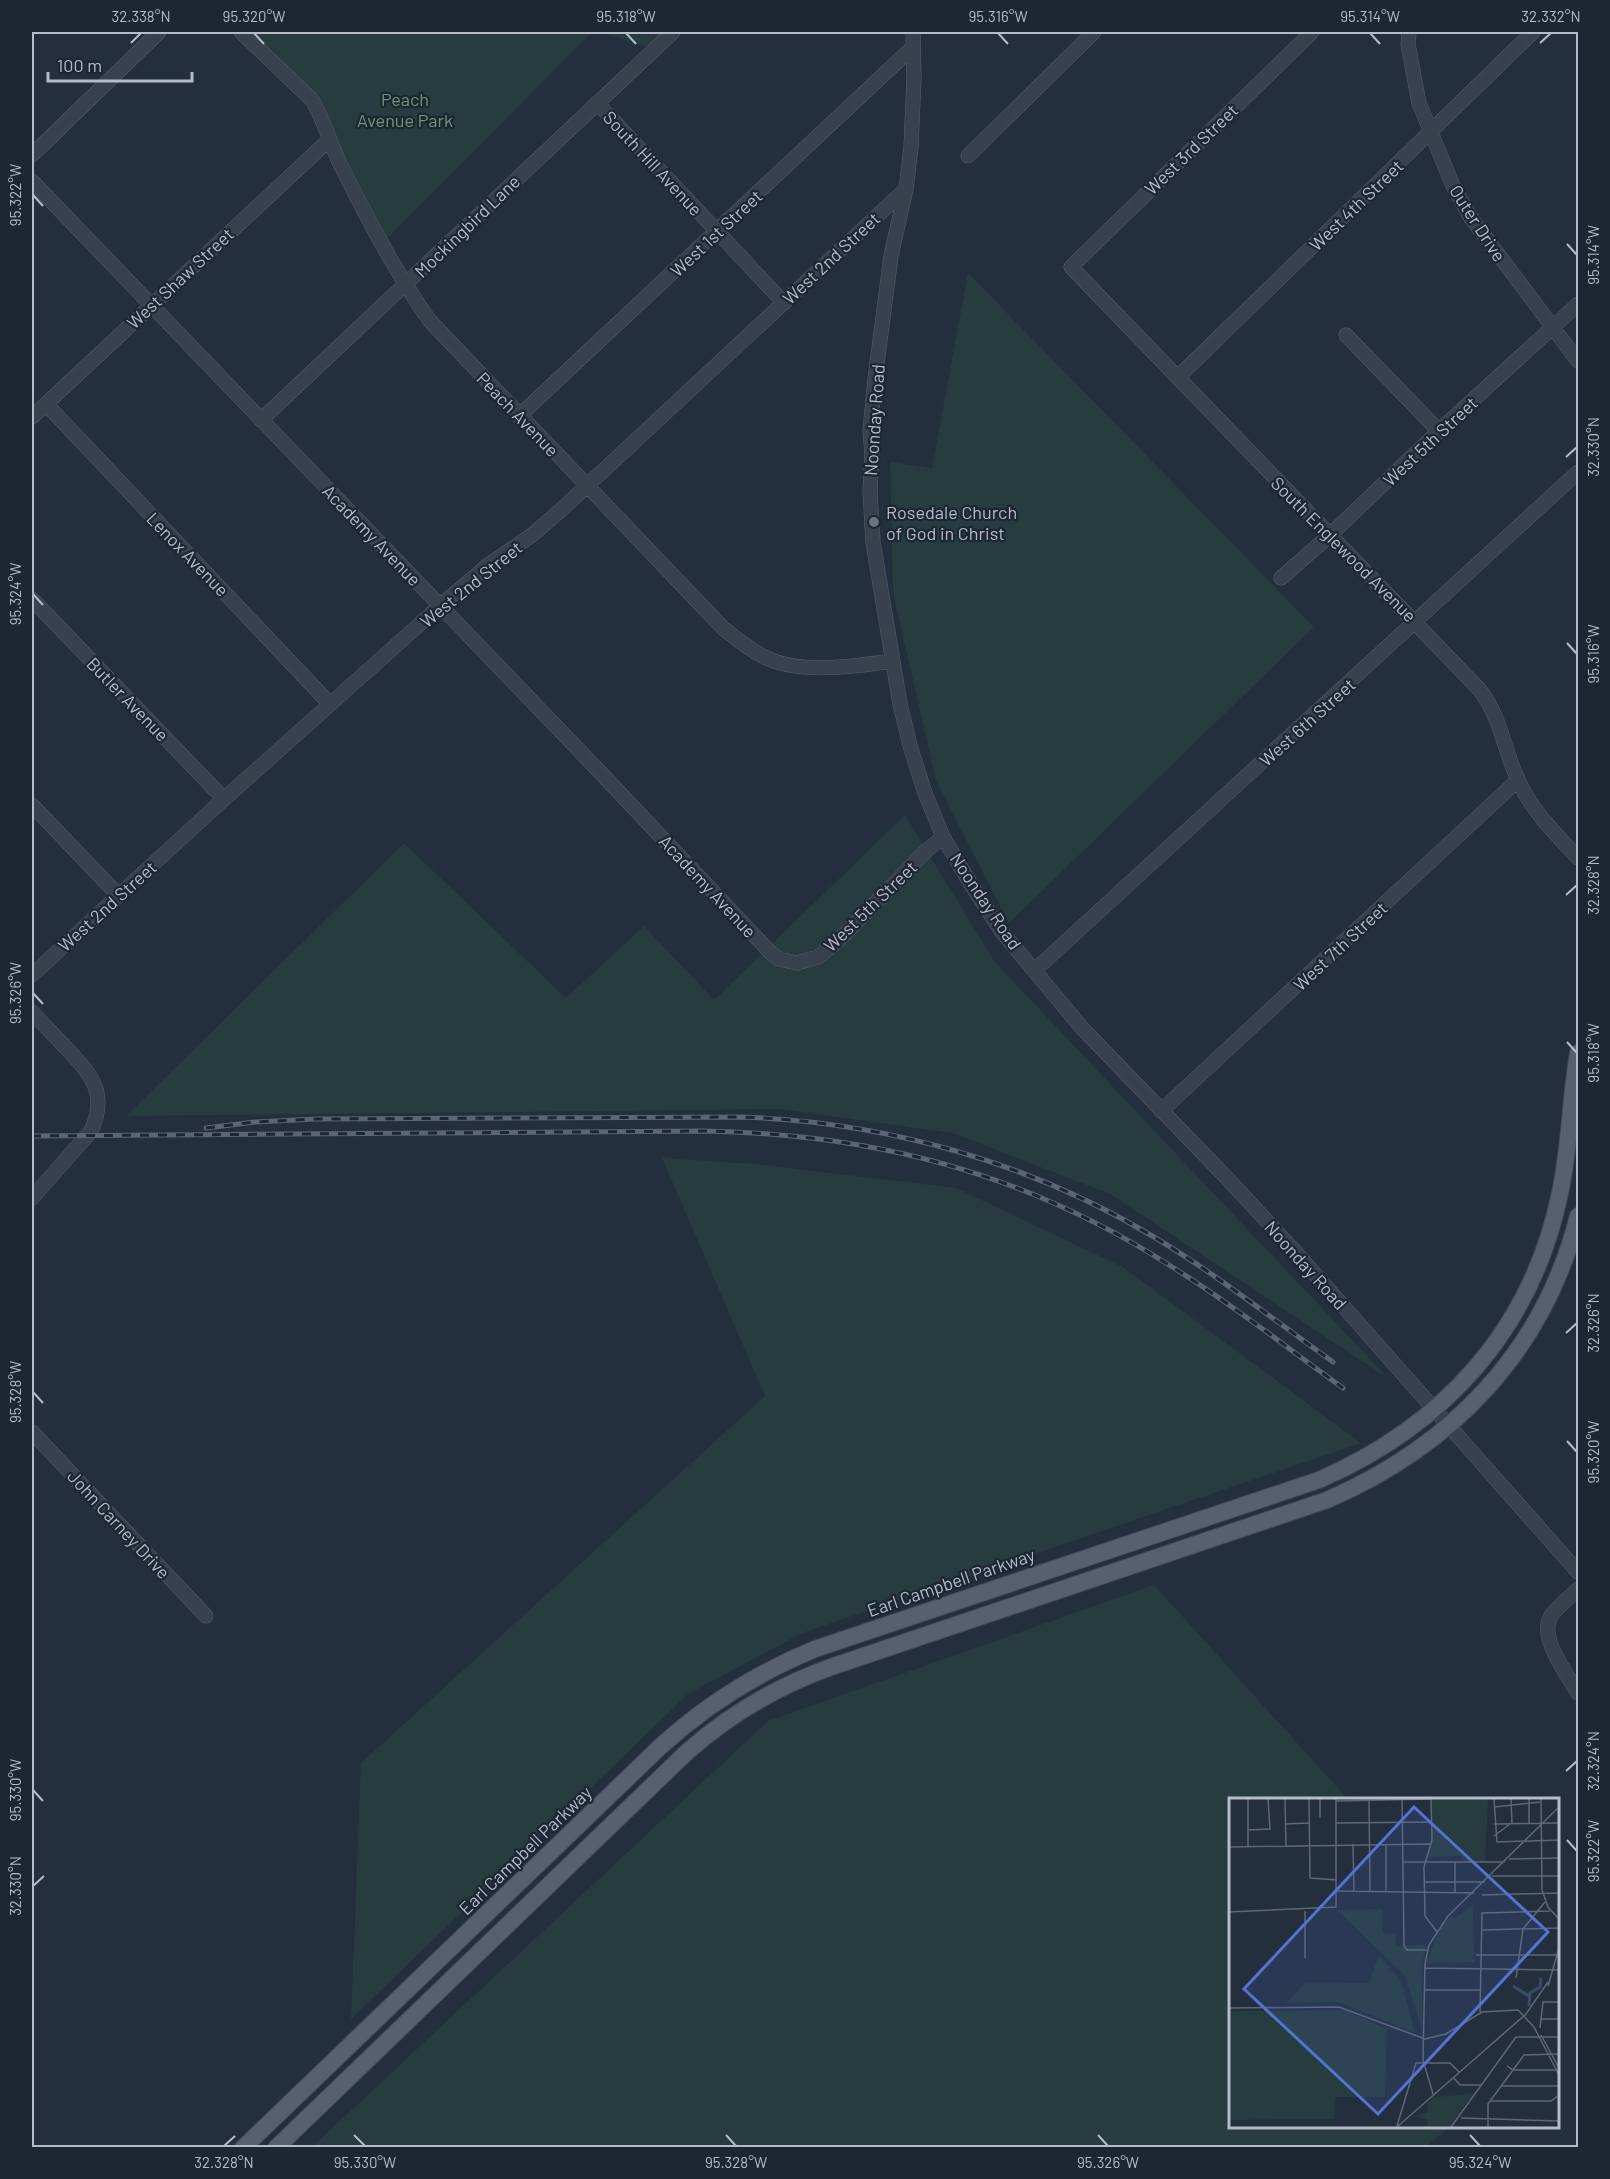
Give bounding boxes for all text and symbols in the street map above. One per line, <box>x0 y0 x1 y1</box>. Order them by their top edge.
text: 32.338°N <box>111 7 171 25</box>
text: 95.320°W <box>223 7 285 25</box>
text: 95.318°W <box>596 7 656 25</box>
text: 95.316°W <box>968 7 1028 25</box>
text: 95.314°W <box>1340 7 1400 25</box>
text: 32.332°N <box>1521 7 1581 25</box>
scale bar <box>48 45 192 83</box>
text: 100 m <box>57 54 102 76</box>
park label: Peach Avenue Park <box>357 88 453 131</box>
street label: West 3rd Street <box>1140 99 1242 199</box>
street label: South Hill Avenue <box>599 106 707 220</box>
street label: West 4th Street <box>1304 155 1408 255</box>
text: 95.322°W <box>6 164 24 226</box>
street label: Mockingbird Lane <box>410 170 524 282</box>
street label: Outer Drive <box>1445 181 1511 265</box>
street label: West 1st Street <box>666 185 766 281</box>
street label: West 2nd Street <box>778 207 884 309</box>
street label: West Shaw Street <box>122 223 238 333</box>
text: 95.314°W <box>1584 225 1602 285</box>
street label: Noonday Road <box>859 363 889 477</box>
street label: Peach Avenue <box>472 367 564 461</box>
street label: West 5th Street <box>1378 392 1482 490</box>
text: 32.330°N <box>1584 417 1602 477</box>
street label: South Englewood Avenue <box>1267 472 1421 626</box>
street label: Academy Avenue <box>318 480 426 590</box>
place label: Rosedale Church of God in Christ <box>886 501 1017 544</box>
street label: Lenox Avenue <box>142 507 234 601</box>
marker: Rosedale Church of God in Christ <box>867 515 881 529</box>
street label: West 2nd Street <box>416 536 526 632</box>
text: 95.324°W <box>6 563 24 625</box>
text: 95.316°W <box>1584 624 1602 684</box>
street label: Butler Avenue <box>82 652 174 746</box>
street label: West 6th Street <box>1255 673 1359 771</box>
street label: Academy Avenue <box>655 830 761 942</box>
street label: Noonday Road <box>946 848 1026 954</box>
text: 32.328°N <box>1584 855 1602 915</box>
street label: West 2nd Street <box>53 856 161 956</box>
street label: West 5th Street <box>819 856 921 956</box>
street label: West 7th Street <box>1288 897 1392 995</box>
text: 95.326°W <box>6 962 24 1024</box>
text: 95.318°W <box>1584 1023 1602 1083</box>
street label: Noonday Road <box>1260 1216 1352 1314</box>
text: 32.326°N <box>1584 1293 1602 1353</box>
text: 95.328°W <box>6 1361 24 1423</box>
text: 95.320°W <box>1584 1421 1602 1483</box>
street label: John Carney Drive <box>63 1465 175 1583</box>
street label: Earl Campbell Parkway <box>864 1543 1038 1621</box>
text: 32.324°N <box>1584 1731 1602 1791</box>
text: 95.330°W <box>6 1759 24 1821</box>
street label: Earl Campbell Parkway <box>454 1781 596 1919</box>
inset map <box>1229 1798 1559 2128</box>
text: 95.322°W <box>1584 1820 1602 1882</box>
text: 32.330°N <box>6 1856 24 1916</box>
text: 32.328°N <box>194 2153 254 2171</box>
text: 95.330°W <box>334 2153 396 2171</box>
text: 95.328°W <box>705 2153 767 2171</box>
text: 95.326°W <box>1077 2153 1139 2171</box>
text: 95.324°W <box>1449 2153 1511 2171</box>

